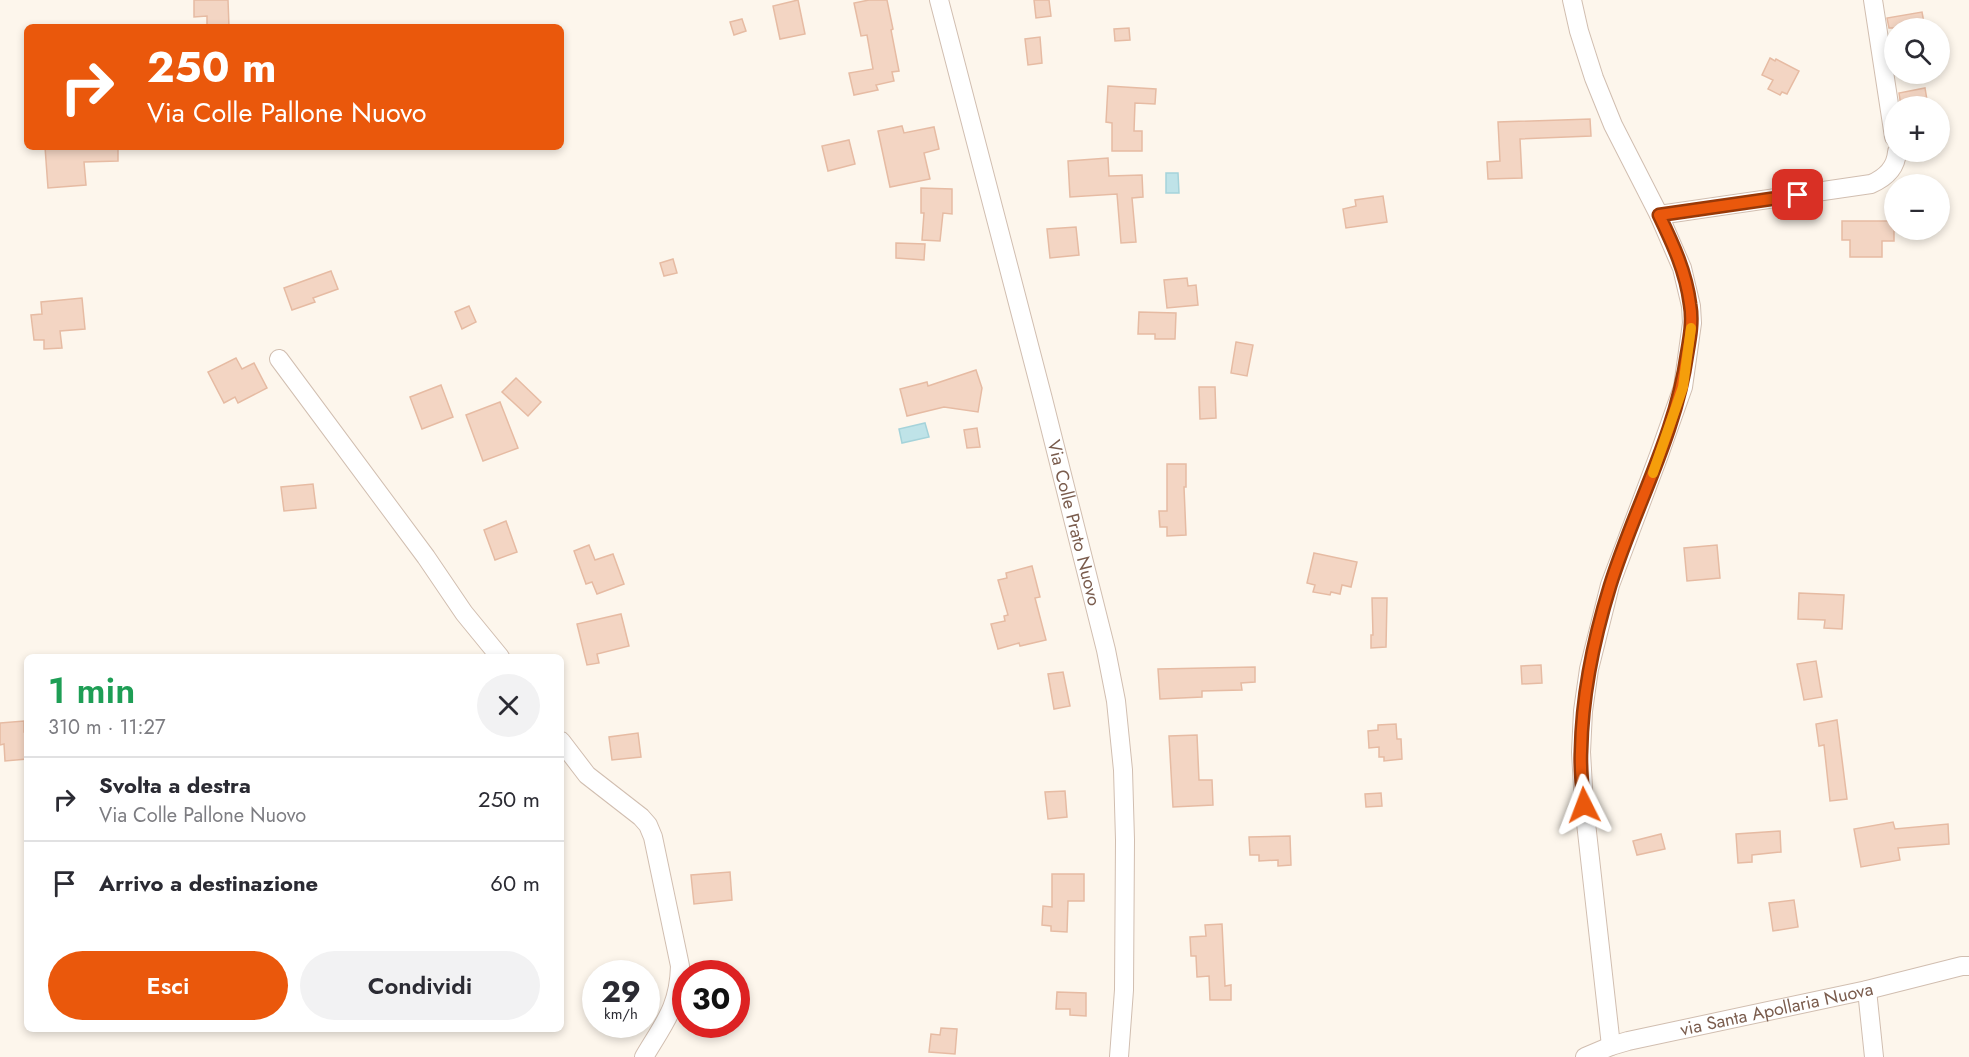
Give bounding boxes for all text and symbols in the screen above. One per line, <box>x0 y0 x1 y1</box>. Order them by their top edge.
map controls <box>1884 18 1950 240</box>
button: search <box>1884 18 1950 84</box>
text: 250 m <box>147 37 277 98</box>
icon: right <box>48 48 126 126</box>
text: Via Colle Pallone Nuovo <box>147 93 427 132</box>
button: + <box>1884 96 1950 162</box>
pin <box>1772 169 1823 220</box>
button: − <box>1884 174 1950 240</box>
icon: arrive <box>1781 178 1814 211</box>
street label: Via Colle Prato Nuovo <box>1041 437 1107 609</box>
text: 1 min <box>48 664 135 716</box>
button: close <box>477 674 540 737</box>
text: 310 m · 11:27 <box>48 713 165 742</box>
text: Svolta a destra <box>99 769 251 801</box>
position arrow <box>1552 773 1616 837</box>
icon: right <box>48 783 81 816</box>
text: 250 m <box>478 783 540 815</box>
text: Via Colle Pallone Nuovo <box>99 801 306 830</box>
icon: arrive <box>48 867 81 900</box>
text: Arrivo a destinazione <box>99 867 318 899</box>
text: 60 m <box>490 867 540 899</box>
button: Esci <box>48 951 288 1020</box>
button: Condividi <box>300 951 540 1020</box>
speed limit sign: 30 <box>672 960 750 1038</box>
text: 29 <box>601 970 641 1013</box>
street label: via Santa Apollaria Nuova <box>1678 976 1876 1042</box>
text: km/h <box>604 1003 638 1025</box>

